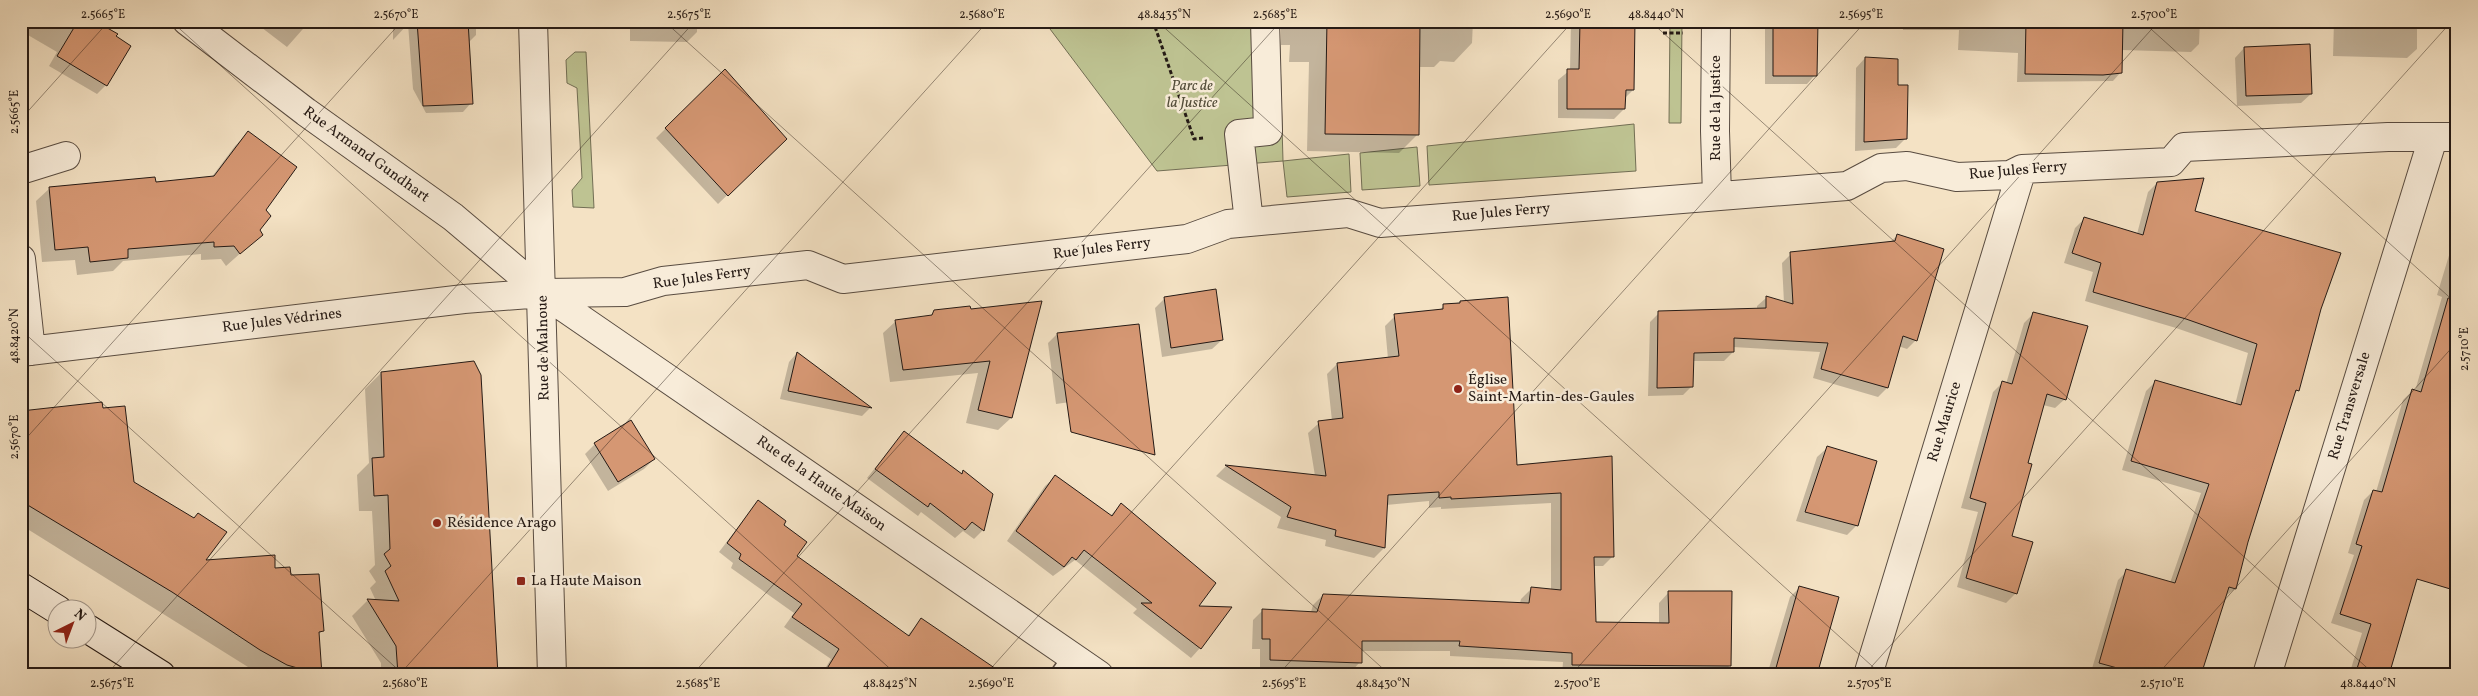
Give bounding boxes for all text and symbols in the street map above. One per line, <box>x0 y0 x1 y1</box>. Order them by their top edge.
text: 2.5665°E <box>81 7 125 23</box>
text: 2.5670°E <box>374 7 418 23</box>
text: 2.5675°E <box>667 7 711 23</box>
text: 2.5680°E <box>959 7 1005 23</box>
text: 48.8435°N <box>1137 7 1191 23</box>
text: 2.5685°E <box>1253 7 1297 23</box>
text: 2.5690°E <box>1545 7 1591 23</box>
text: 48.8440°N <box>1628 7 1684 23</box>
text: 2.5695°E <box>1839 7 1883 23</box>
text: 2.5700°E <box>2131 7 2177 23</box>
street label: Rue de la Justice <box>1706 55 1727 161</box>
park label: Parc de la Justice <box>1167 76 1218 114</box>
text: 2.5665°E <box>7 90 23 134</box>
street label: Rue Armand Gundhart <box>298 102 434 208</box>
street label: Rue Jules Ferry <box>1968 156 2068 186</box>
street label: Rue Jules Ferry <box>1451 198 1551 228</box>
street label: Rue Jules Ferry <box>1052 233 1152 265</box>
street label: Rue Jules Ferry <box>652 261 752 295</box>
street label: Rue de Malnoue <box>533 295 555 401</box>
street label: Rue Jules Védrines <box>221 303 343 339</box>
text: 48.8420°N <box>7 308 23 364</box>
text: 2.5710°E <box>2457 327 2473 371</box>
street label: Rue Transversale <box>2324 349 2376 463</box>
place label: Église Saint-Martin-des-Gaules <box>1468 370 1634 408</box>
street label: Rue Maurice <box>1923 379 1967 465</box>
marker: Église Saint-Martin-des-Gaules <box>1452 383 1464 395</box>
text: 2.5670°E <box>7 415 23 459</box>
street label: Rue de la Haute Maison <box>752 431 890 537</box>
place label: Résidence Arago <box>447 513 556 534</box>
marker: Résidence Arago <box>431 517 443 529</box>
place label: La Haute Maison <box>531 571 642 592</box>
marker: La Haute Maison <box>515 575 527 587</box>
north arrow <box>48 598 98 648</box>
text: N <box>70 605 90 626</box>
text: 2.5675°E <box>90 676 134 692</box>
text: 2.5680°E <box>382 676 428 692</box>
text: 2.5685°E <box>676 676 720 692</box>
text: 48.8425°N <box>863 676 917 692</box>
text: 2.5690°E <box>968 676 1014 692</box>
text: 2.5695°E <box>1262 676 1306 692</box>
text: 48.8430°N <box>1356 676 1410 692</box>
text: 2.5700°E <box>1554 676 1600 692</box>
text: 2.5705°E <box>1847 676 1891 692</box>
text: 2.5710°E <box>2140 676 2184 692</box>
text: 48.8440°N <box>2340 676 2396 692</box>

